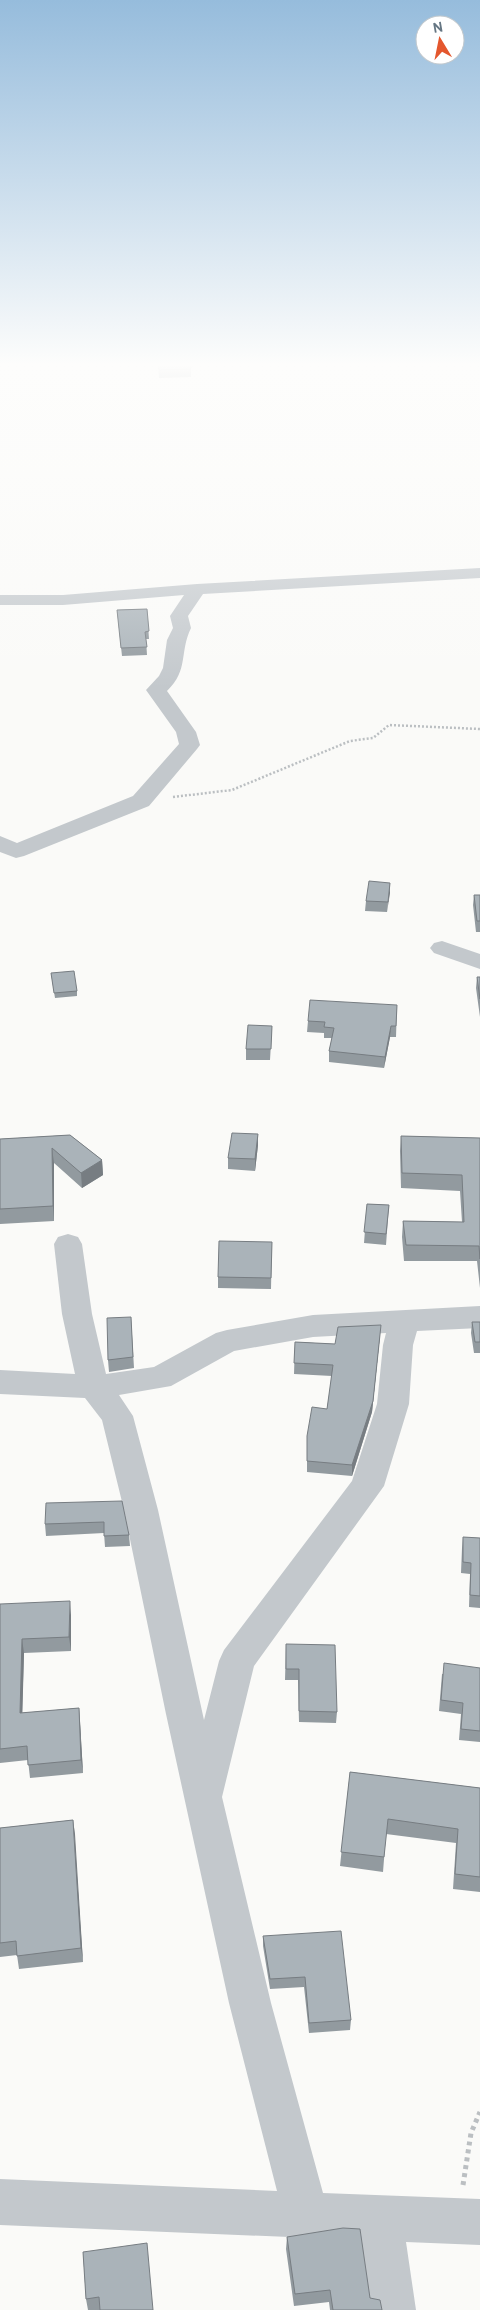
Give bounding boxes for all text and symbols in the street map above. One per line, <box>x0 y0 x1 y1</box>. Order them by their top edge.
north arrow <box>415 15 465 65</box>
text: N <box>432 19 444 38</box>

